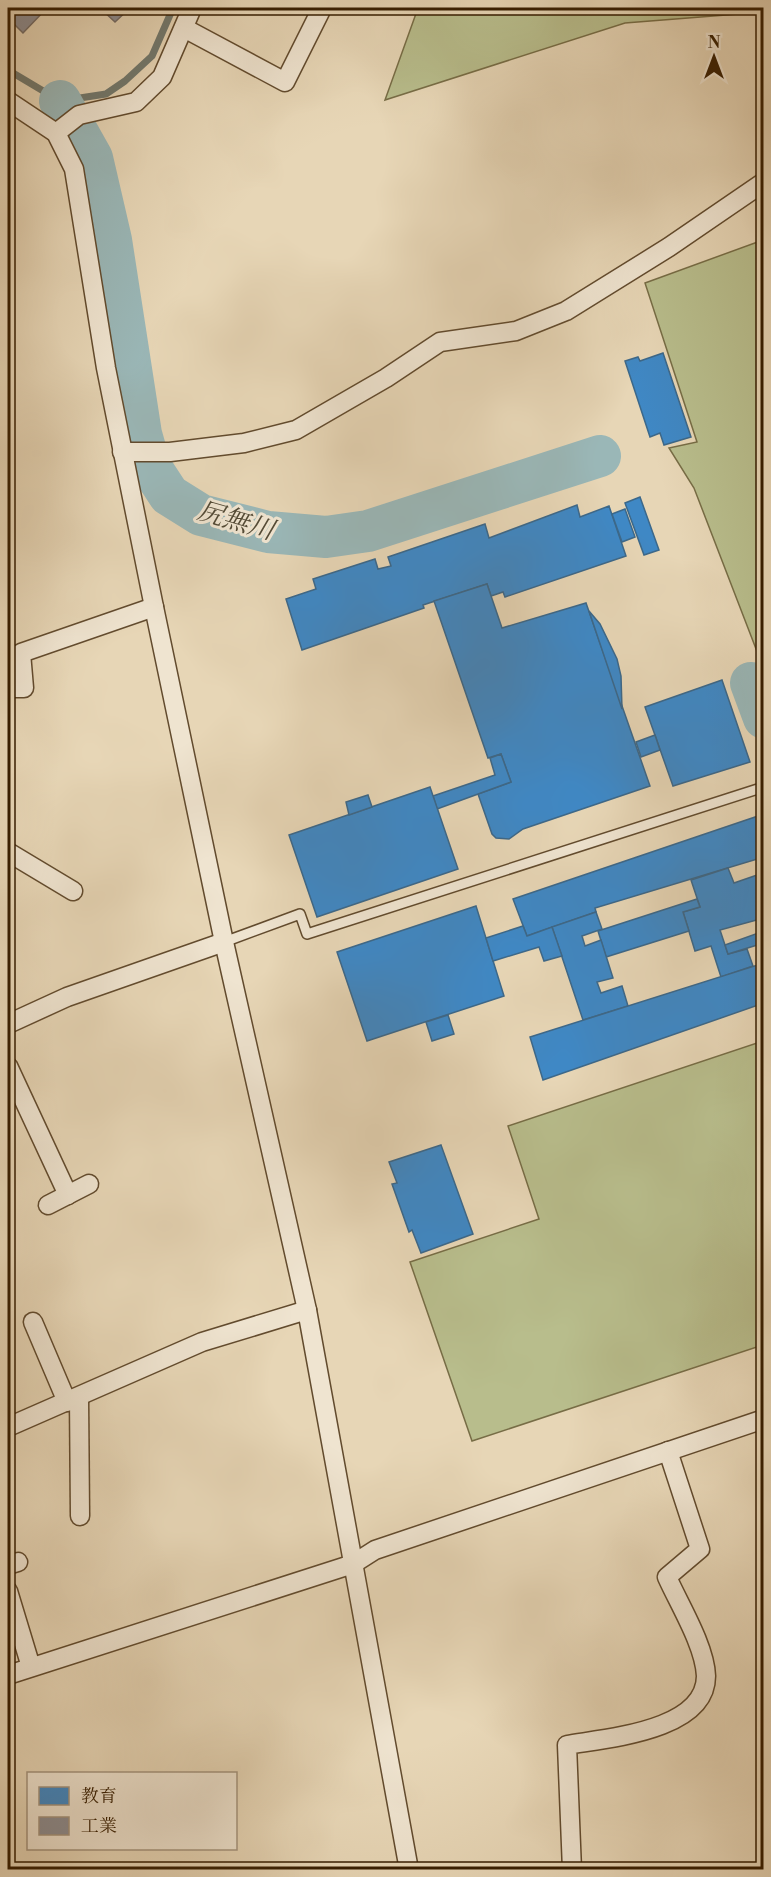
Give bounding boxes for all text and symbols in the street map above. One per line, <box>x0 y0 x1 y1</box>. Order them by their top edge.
north arrow <box>684 27 744 87</box>
text: N <box>708 33 721 53</box>
water label: 尻無川 <box>194 495 281 548</box>
legend <box>27 1772 237 1850</box>
text: 教育 <box>81 1785 117 1808</box>
text: 工業 <box>81 1815 117 1838</box>

